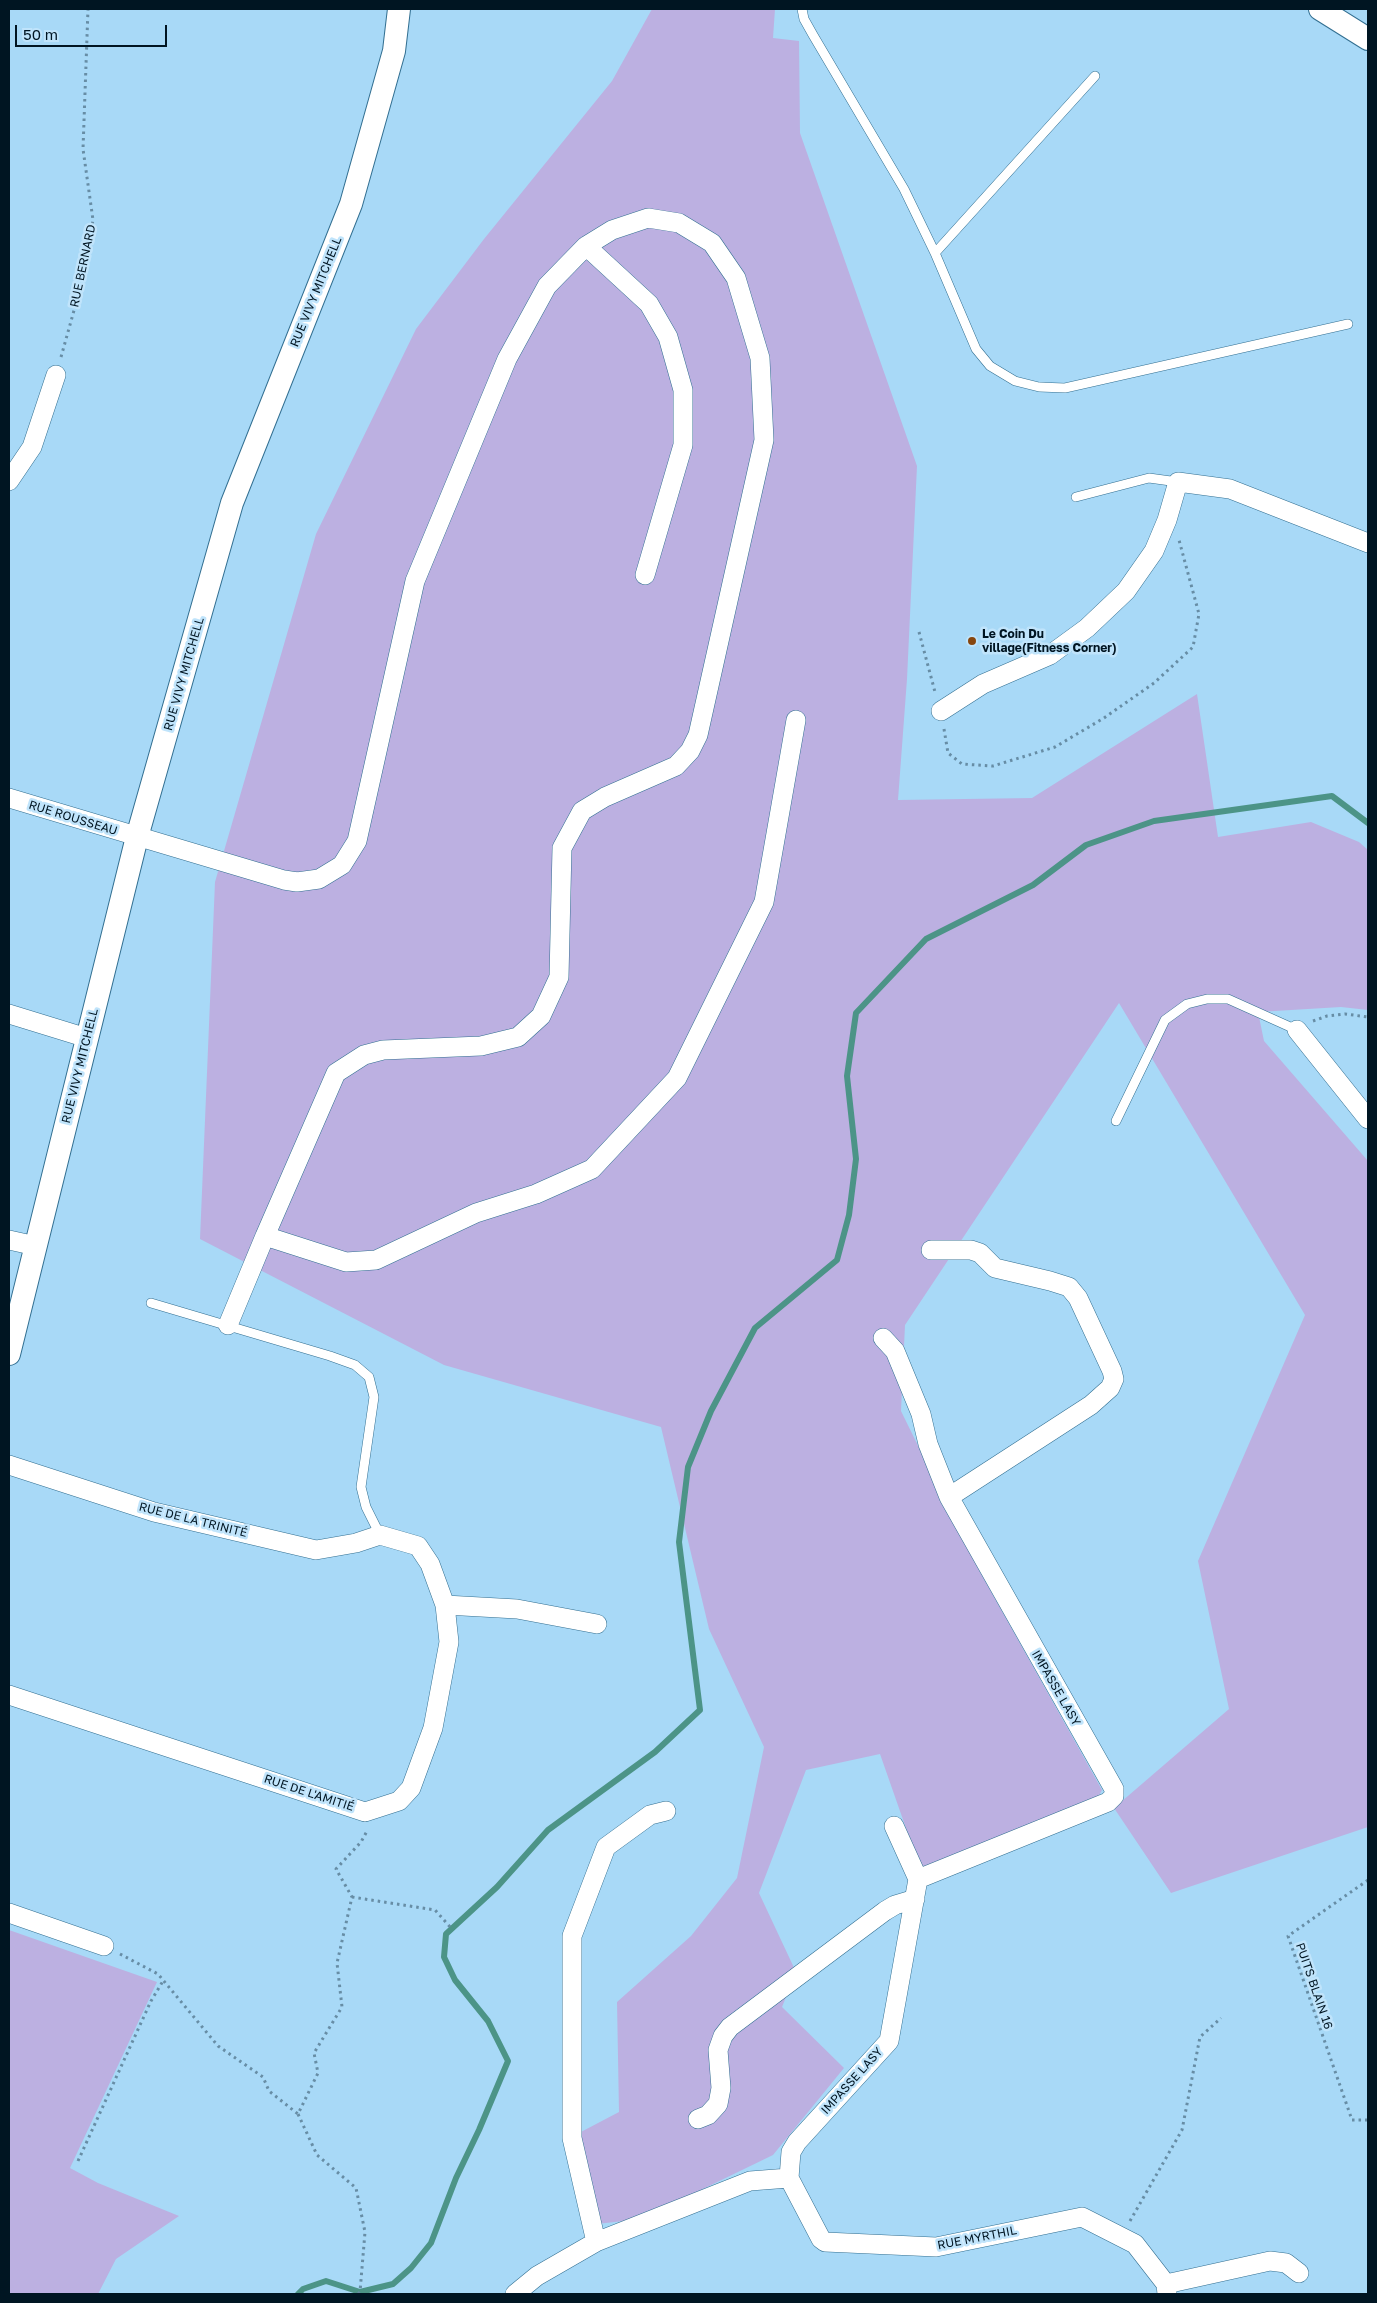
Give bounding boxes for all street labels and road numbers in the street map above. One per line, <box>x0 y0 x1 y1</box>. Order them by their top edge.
street label: RUE BERNARD <box>67 223 99 309</box>
street label: RUE VIVY MITCHELL <box>287 235 345 349</box>
street label: RUE VIVY MITCHELL <box>161 616 207 732</box>
street label: RUE ROUSSEAU <box>27 798 119 838</box>
street label: RUE VIVY MITCHELL <box>59 1007 101 1125</box>
street label: RUE DE LA TRINITÉ <box>137 1500 249 1540</box>
street label: IMPASSE LASY <box>1029 1648 1083 1728</box>
street label: RUE DE L'AMITIÉ <box>262 1772 356 1814</box>
street label: PUITS BLAIN 16 <box>1292 1941 1336 2031</box>
street label: IMPASSE LASY <box>818 2045 886 2117</box>
street label: RUE MYRTHIL <box>936 2223 1018 2253</box>

